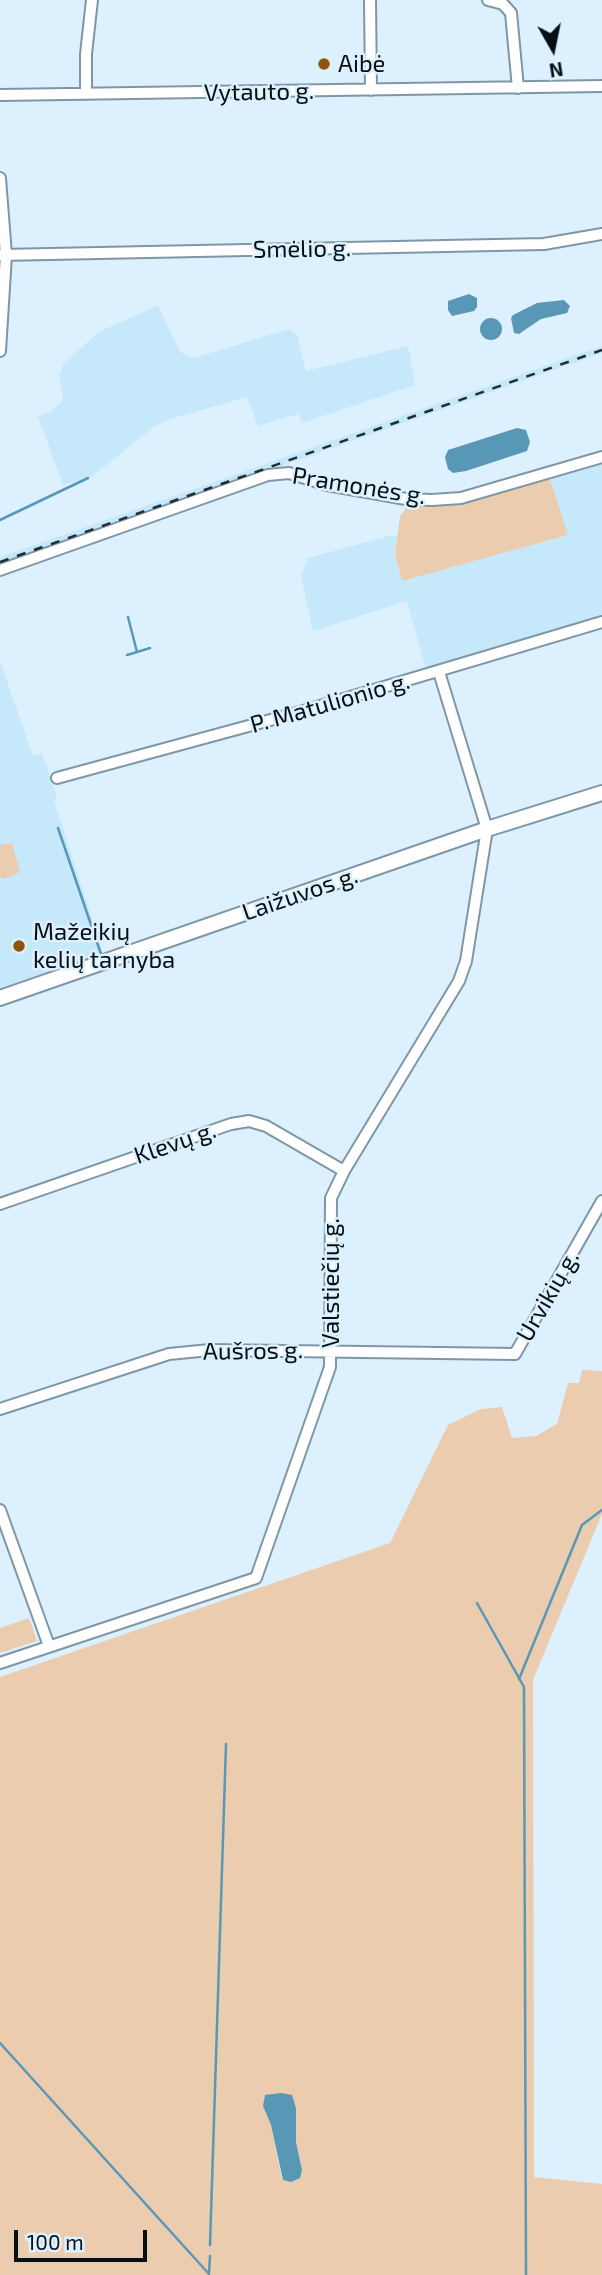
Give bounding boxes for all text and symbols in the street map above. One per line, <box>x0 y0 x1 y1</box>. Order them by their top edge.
north arrow <box>518 14 588 84</box>
place label: Aibė <box>338 50 385 78</box>
marker: Aibė <box>316 56 332 72</box>
text: N <box>548 58 565 83</box>
street label: Vytauto g. <box>204 77 314 107</box>
street label: Smėlio g. <box>253 234 351 264</box>
street label: Pramonės g. <box>290 461 428 511</box>
street label: P. Matulionio g. <box>247 666 413 740</box>
street label: Laižuvos g. <box>239 861 361 927</box>
place label: Mažeikių kelių tarnyba <box>33 918 175 974</box>
marker: Mažeikių kelių tarnyba <box>11 938 27 954</box>
street label: Klevų g. <box>130 1116 220 1170</box>
street label: Valstiečių g. <box>317 1218 345 1348</box>
street label: Urvikių g. <box>510 1245 586 1347</box>
street label: Aušros g. <box>203 1336 303 1366</box>
scale bar <box>18 2216 150 2260</box>
text: 100 m <box>27 2229 84 2254</box>

